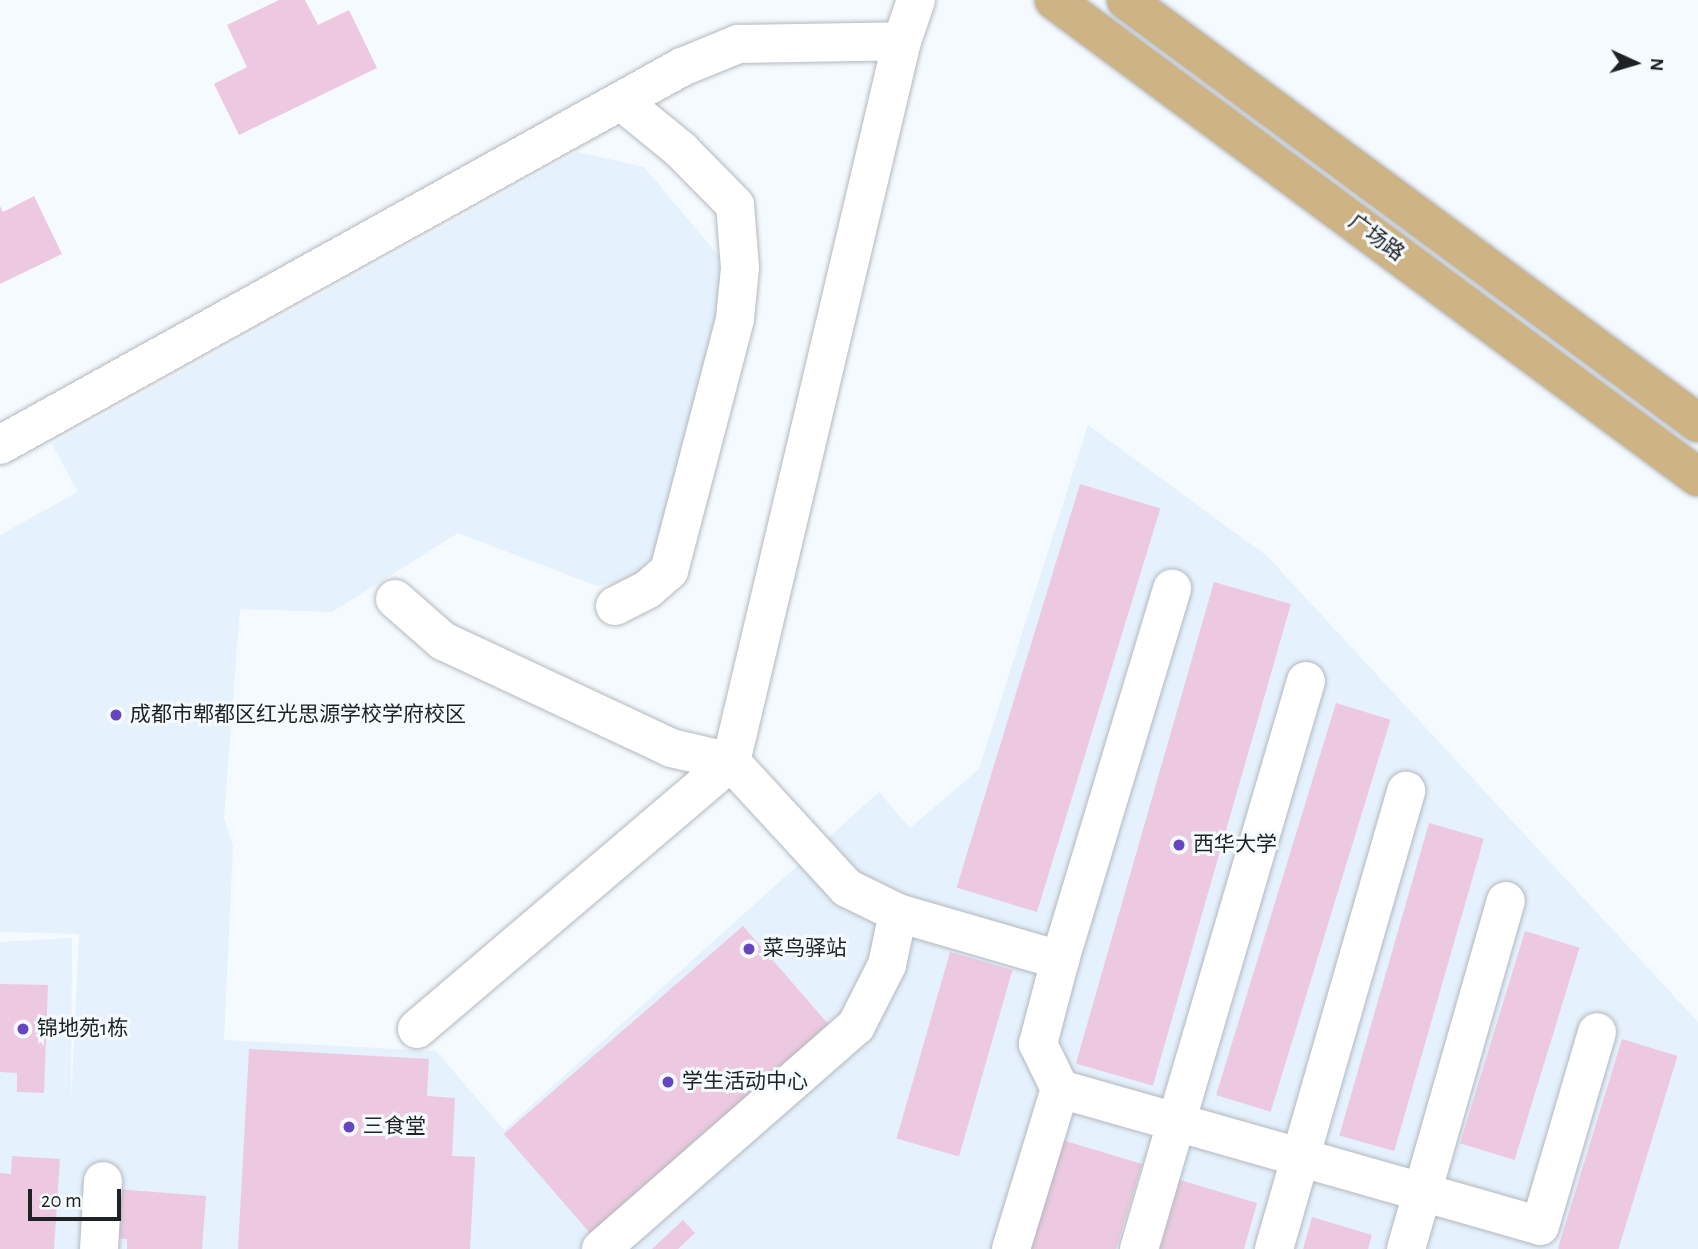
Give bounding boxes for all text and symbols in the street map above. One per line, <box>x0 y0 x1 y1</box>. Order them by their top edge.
north arrow <box>1600 28 1670 98</box>
text: N <box>1647 57 1666 72</box>
street label: 广场路 <box>1343 209 1409 267</box>
place label: 成都市郫都区红光思源学校学府校区 <box>130 702 466 728</box>
marker: 成都市郫都区红光思源学校学府校区 <box>108 707 124 723</box>
place label: 西华大学 <box>1193 832 1277 858</box>
marker: 西华大学 <box>1171 837 1187 853</box>
place label: 菜鸟驿站 <box>763 936 847 962</box>
marker: 菜鸟驿站 <box>741 941 757 957</box>
place label: 锦地苑1栋 <box>37 1016 128 1042</box>
marker: 锦地苑1栋 <box>15 1021 31 1037</box>
place label: 学生活动中心 <box>682 1069 808 1095</box>
marker: 学生活动中心 <box>660 1074 676 1090</box>
place label: 三食堂 <box>363 1114 426 1140</box>
marker: 三食堂 <box>341 1119 357 1135</box>
scale bar <box>32 1176 124 1220</box>
text: 20 m <box>41 1190 82 1211</box>

